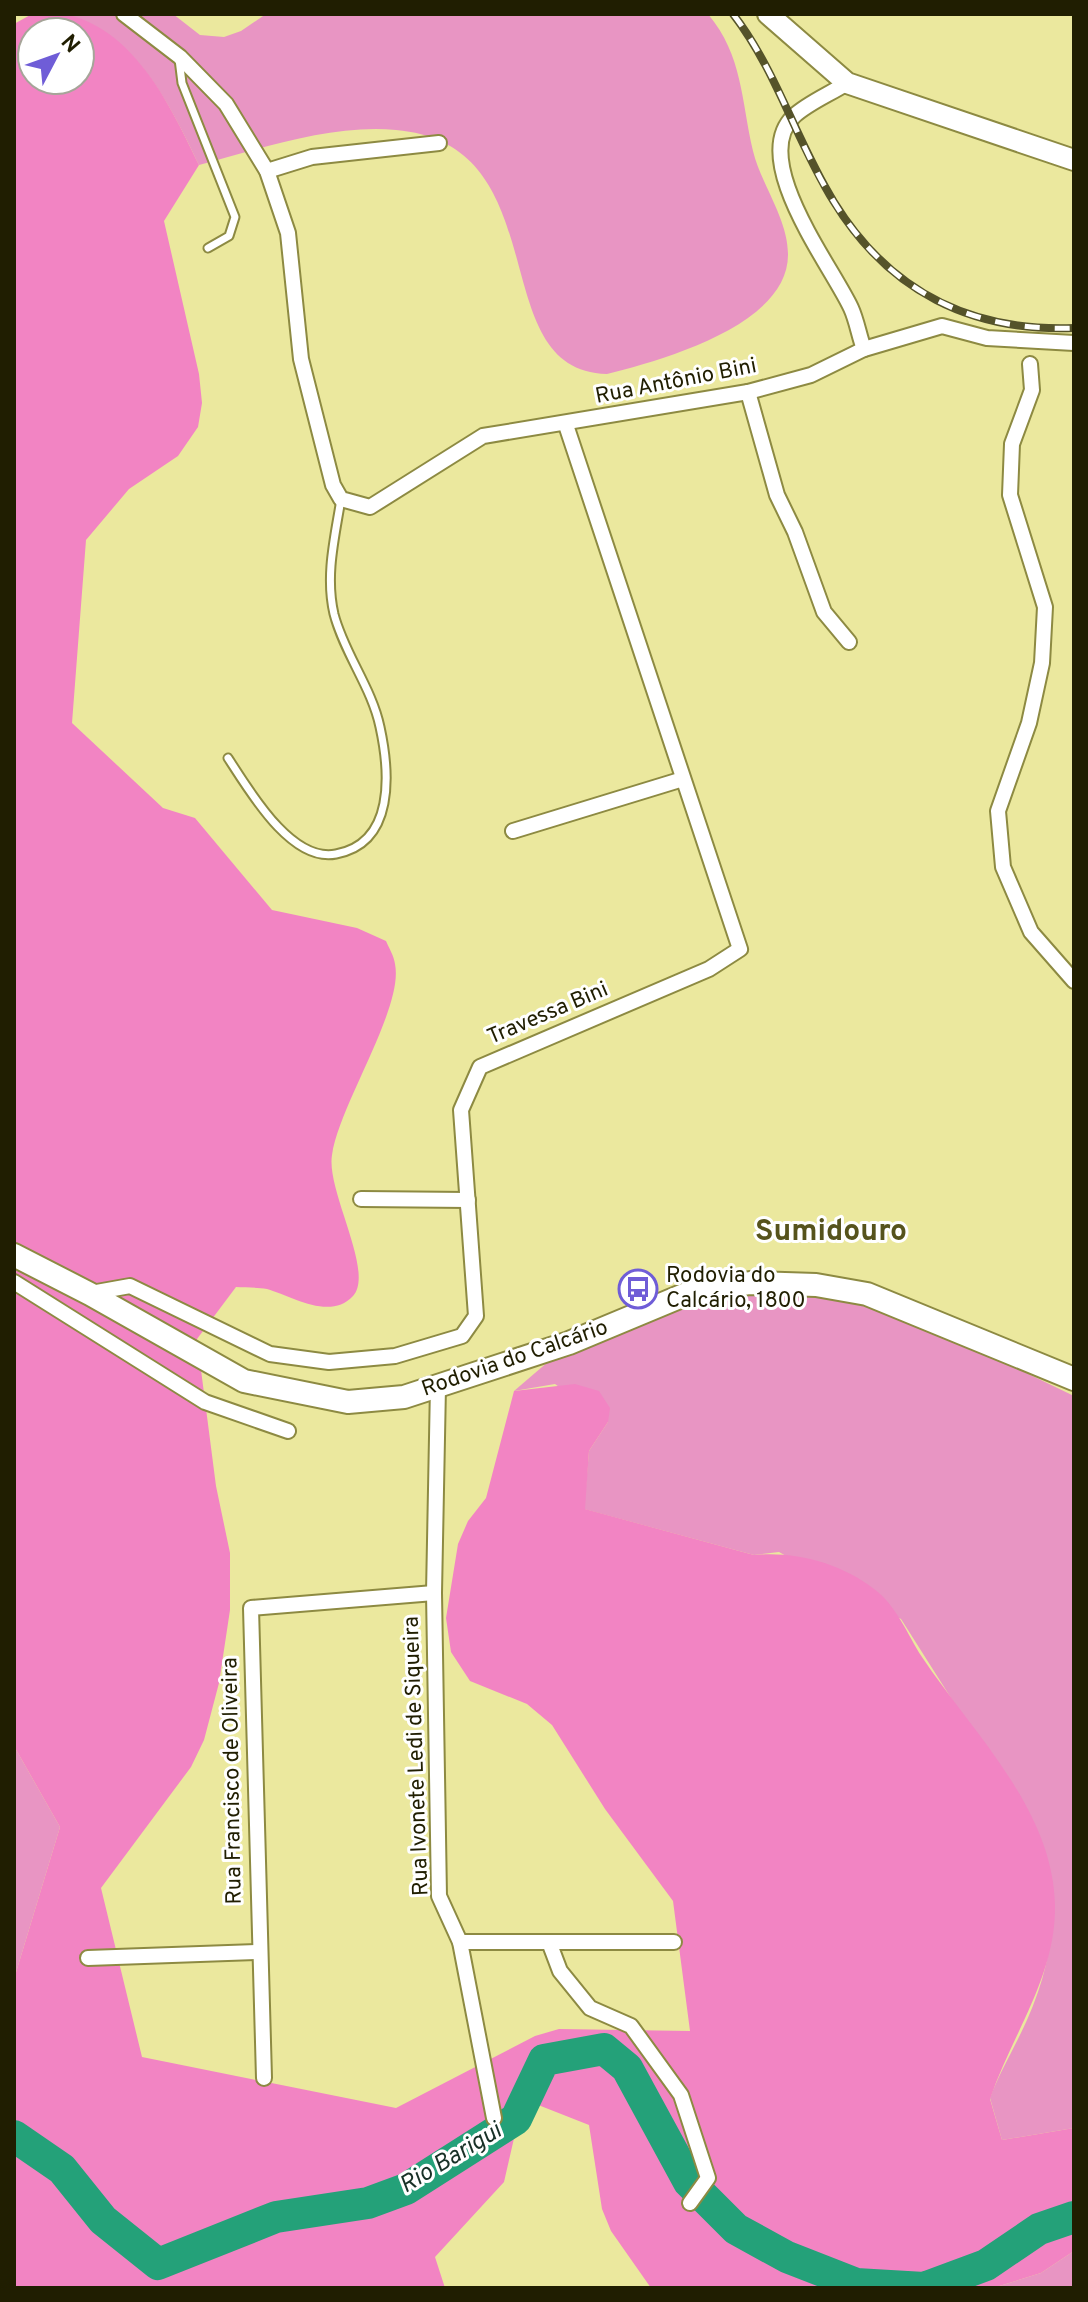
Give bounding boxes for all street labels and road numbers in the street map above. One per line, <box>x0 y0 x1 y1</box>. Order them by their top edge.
street label: Rua Antônio Bini <box>593 353 759 411</box>
street label: Travessa Bini <box>484 976 612 1052</box>
street label: Rodovia do Calcário <box>418 1314 612 1404</box>
street label: Rua Ivonete Ledi de Siqueira <box>399 1616 435 1896</box>
street label: Rua Francisco de Oliveira <box>217 1657 249 1905</box>

